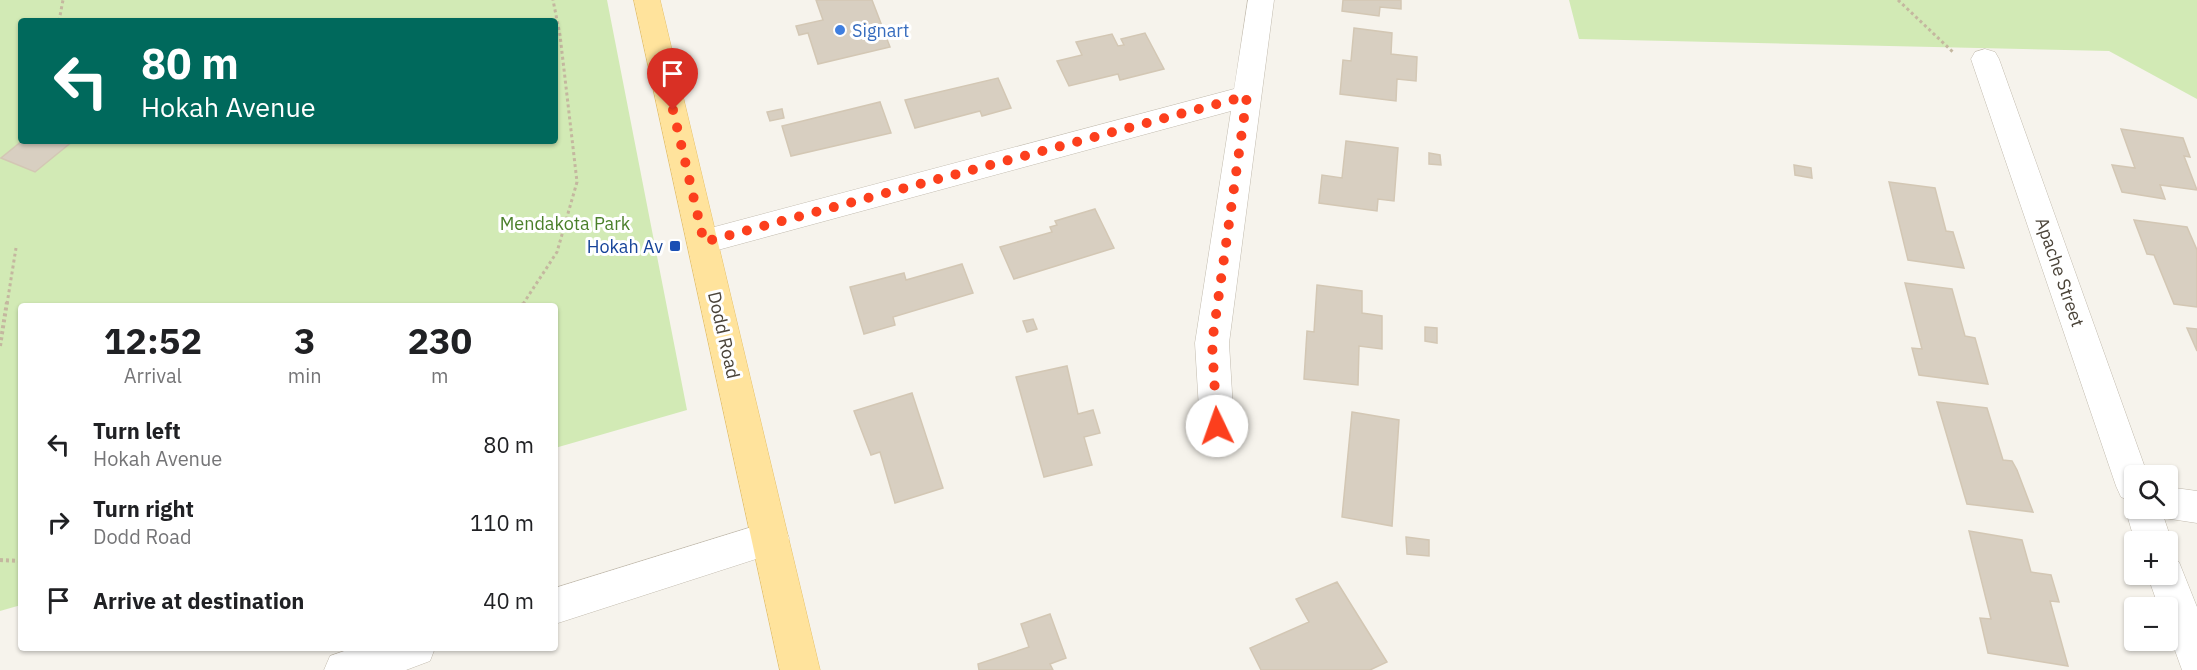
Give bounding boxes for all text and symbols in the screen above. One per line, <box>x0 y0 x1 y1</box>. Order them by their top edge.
place label: Signart <box>852 19 909 42</box>
marker: Signart <box>833 23 847 37</box>
text: 80 m <box>141 36 239 91</box>
icon: left <box>42 42 120 120</box>
pin <box>647 48 698 110</box>
icon: arrive <box>656 57 689 90</box>
text: Hokah Avenue <box>141 89 316 124</box>
park label: Mendakota Park <box>500 212 631 235</box>
street label: Apache Street <box>2031 214 2089 330</box>
place label: Hokah Av <box>587 235 663 258</box>
marker: Hokah Av <box>668 239 682 253</box>
street label: Dodd Road <box>703 289 745 381</box>
text: 12:52 <box>104 317 202 364</box>
text: 3 <box>294 317 316 364</box>
text: 230 <box>407 317 472 364</box>
text: Arrival <box>124 362 182 389</box>
text: min <box>288 362 322 389</box>
text: m <box>431 362 449 389</box>
position arrow <box>1185 394 1249 458</box>
text: Turn left <box>93 416 181 445</box>
icon: left <box>42 428 75 461</box>
text: 80 m <box>483 430 534 459</box>
text: Hokah Avenue <box>93 445 222 472</box>
map controls <box>2124 465 2178 651</box>
button: search <box>2124 465 2178 519</box>
text: Turn right <box>93 494 194 523</box>
icon: right <box>42 506 75 539</box>
text: 110 m <box>470 508 534 537</box>
text: Dodd Road <box>93 523 192 550</box>
button: + <box>2124 531 2178 585</box>
icon: arrive <box>42 584 75 617</box>
text: Arrive at destination <box>93 586 304 615</box>
text: 40 m <box>483 586 534 615</box>
button: − <box>2124 597 2178 651</box>

